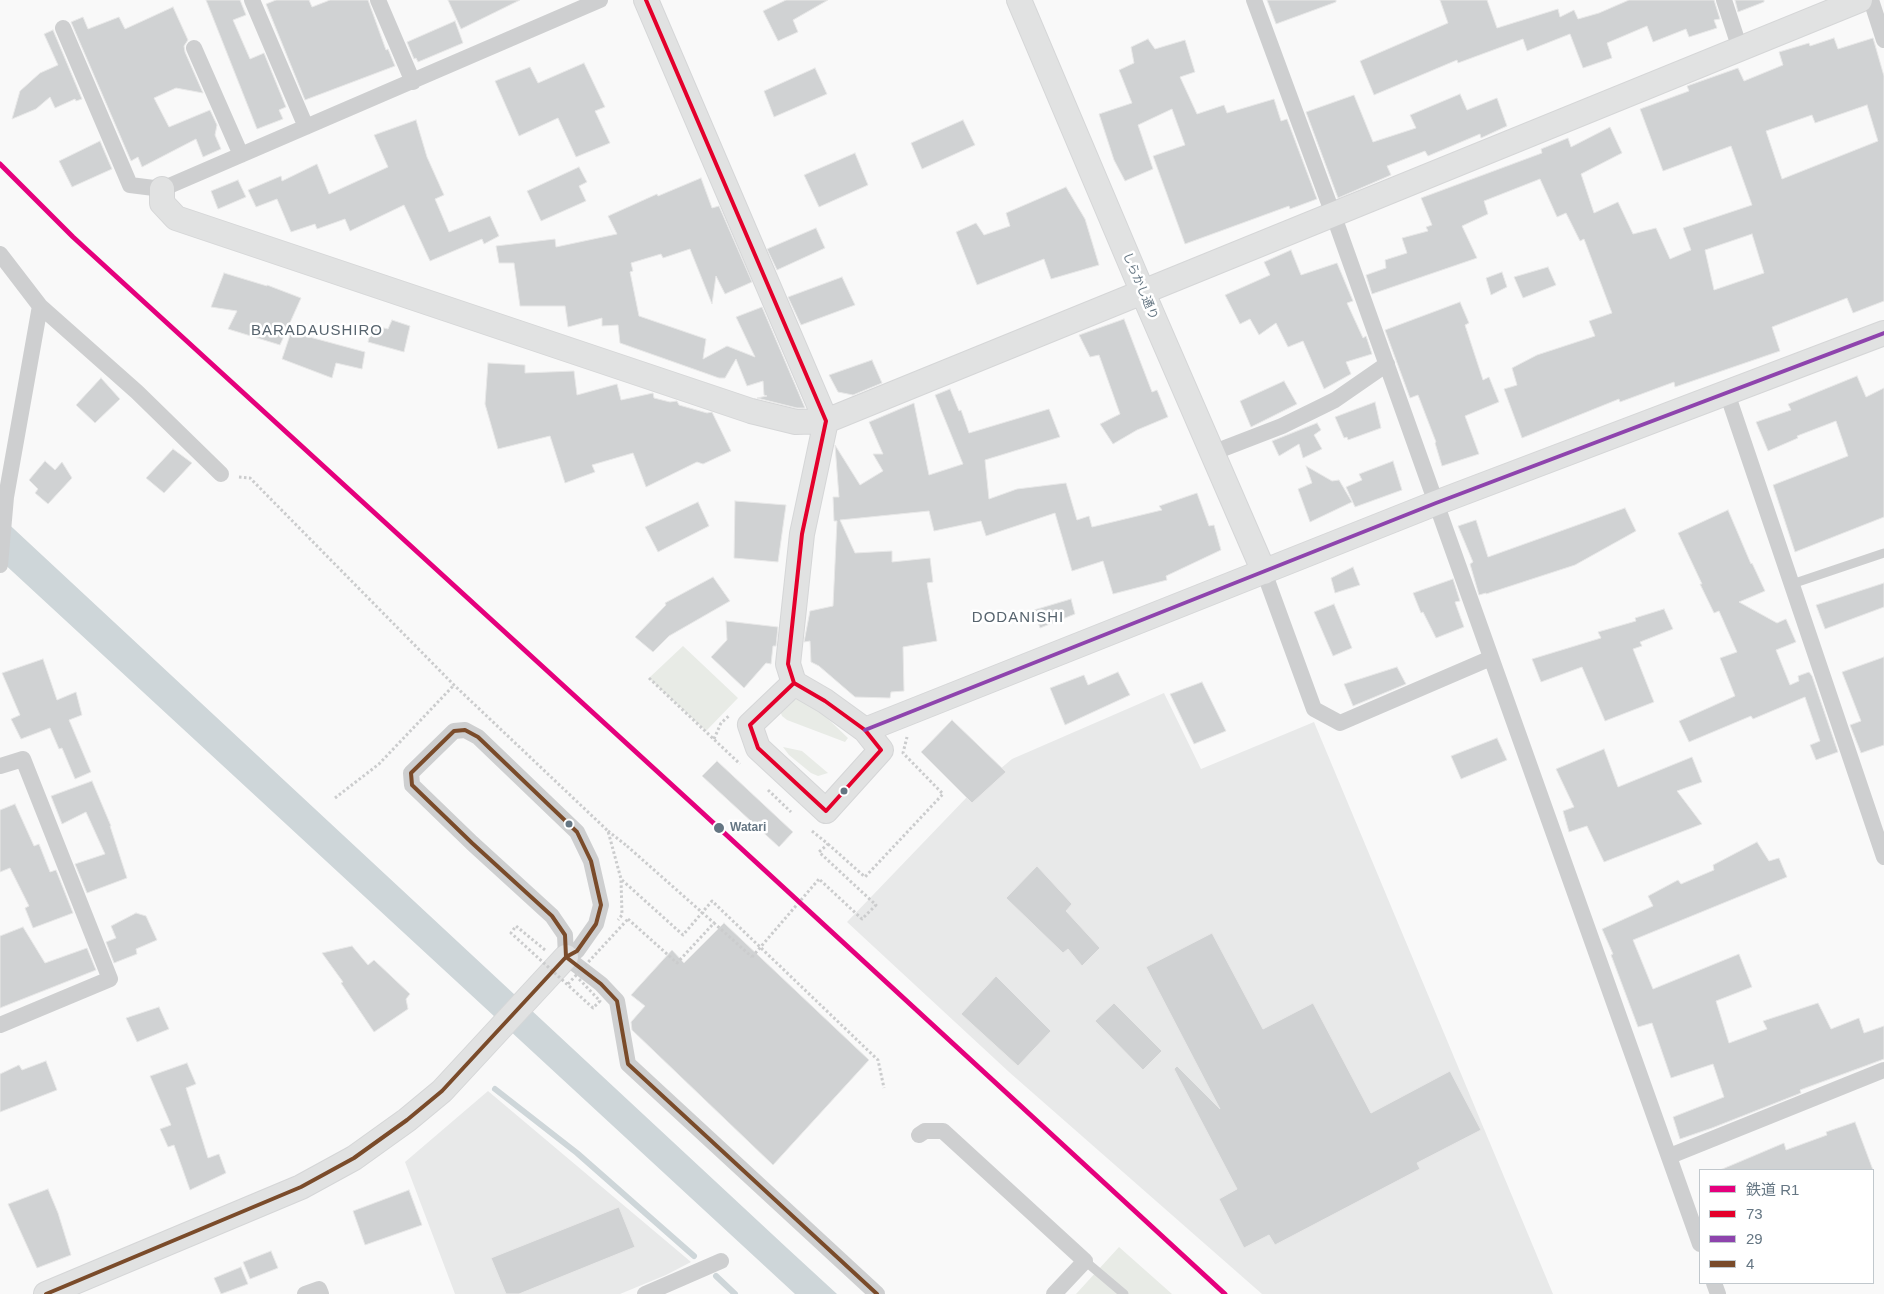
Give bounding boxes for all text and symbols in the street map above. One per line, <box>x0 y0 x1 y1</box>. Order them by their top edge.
street label: しらかし通り <box>1119 250 1161 322</box>
district label: BARADAUSHIRO <box>249 322 385 340</box>
district label: DODANISHI <box>971 609 1065 627</box>
unlabelled marker <box>839 786 849 796</box>
unlabelled marker <box>564 819 574 829</box>
marker: Watari <box>712 821 726 835</box>
place label: Watari <box>730 821 766 835</box>
legend <box>1699 1169 1874 1284</box>
text: 鉄道 R1 <box>1746 1181 1799 1198</box>
text: 73 <box>1746 1205 1763 1222</box>
text: 29 <box>1746 1230 1763 1247</box>
text: 4 <box>1746 1255 1754 1272</box>

